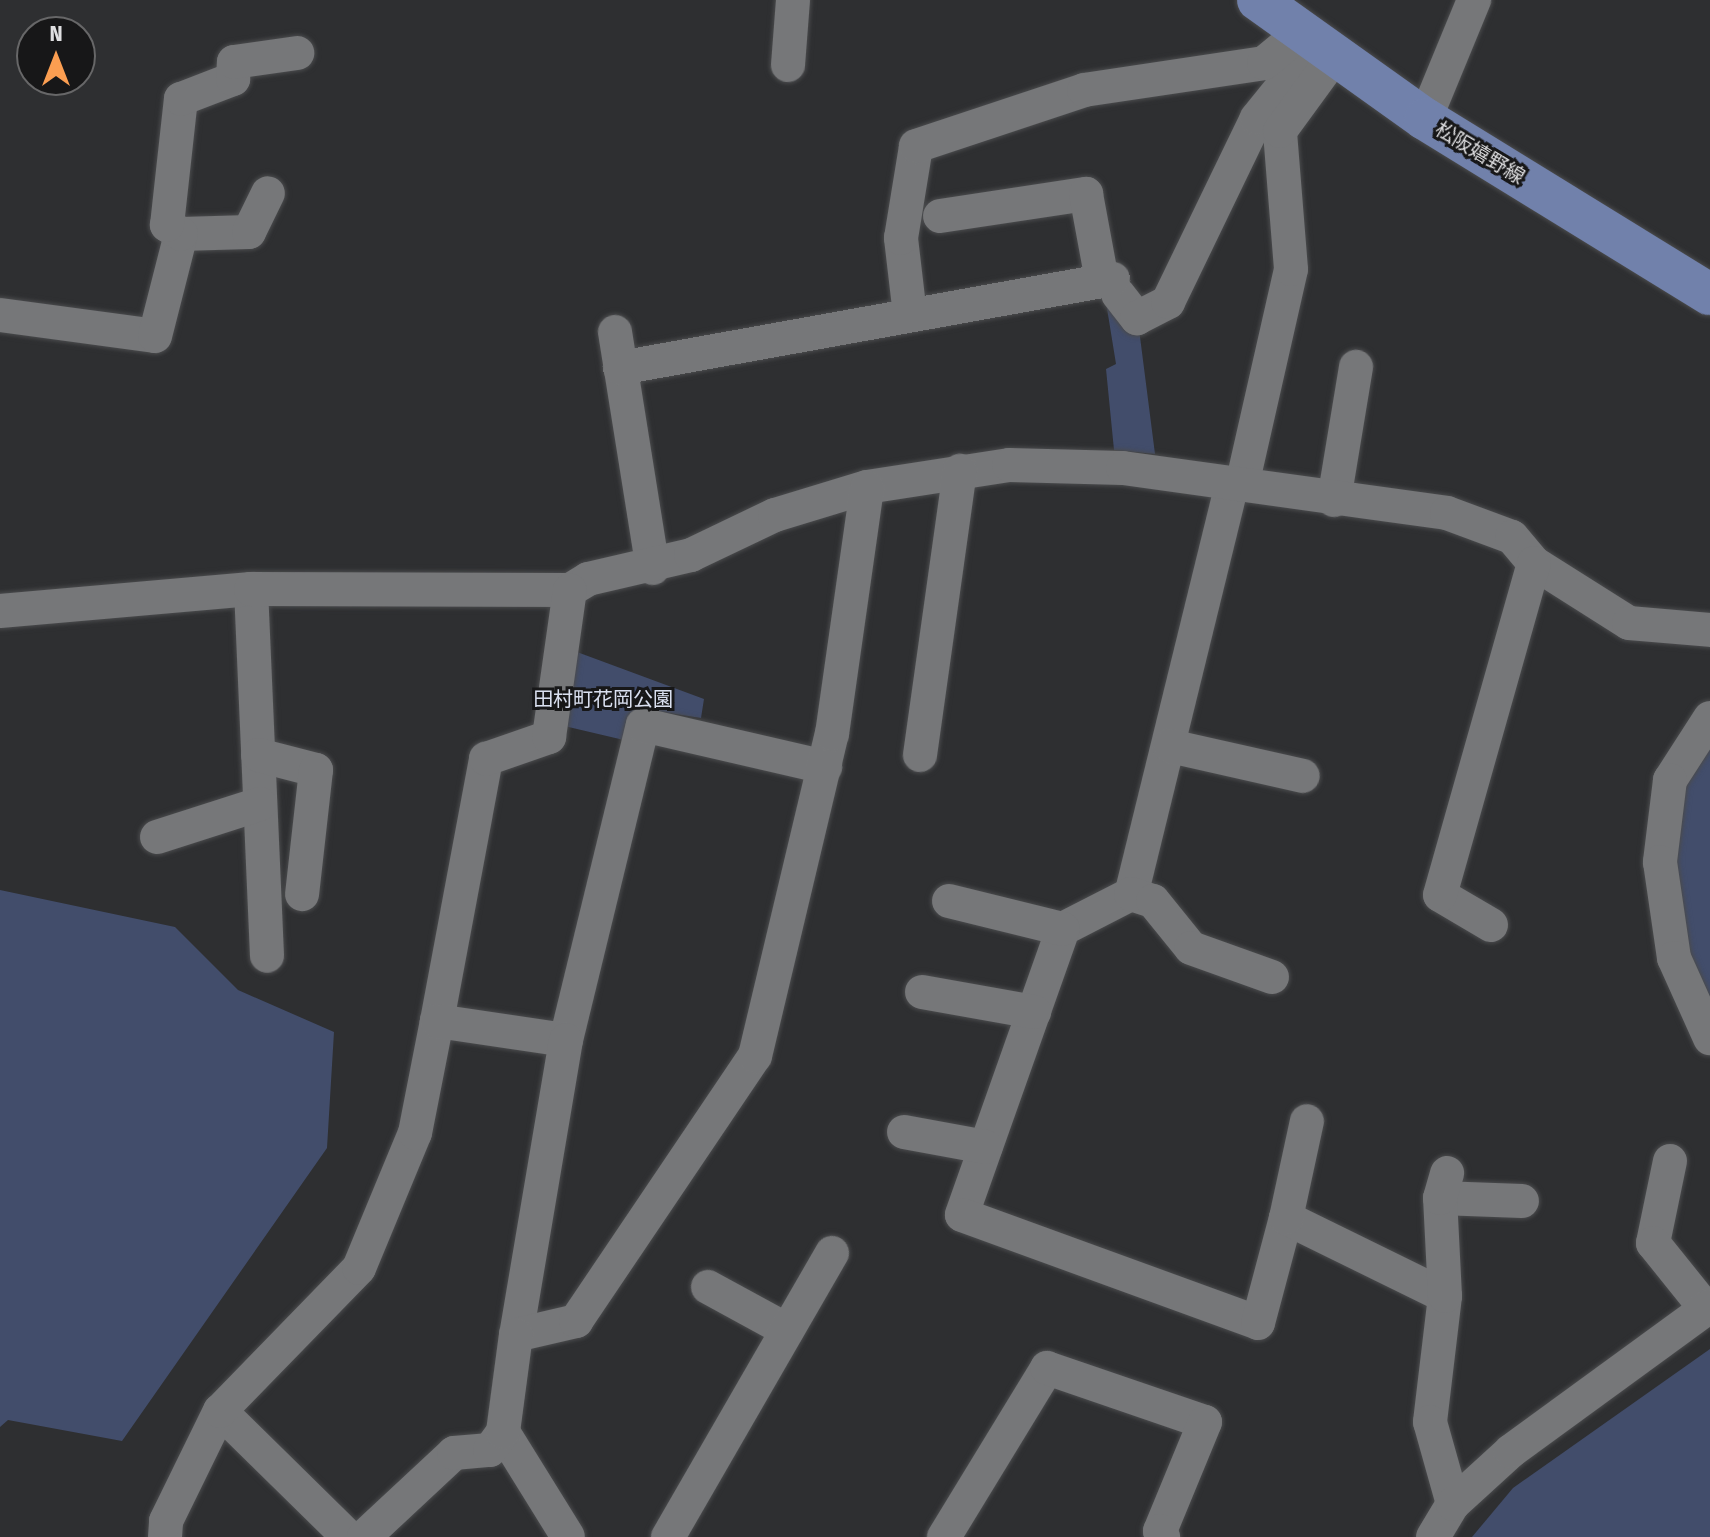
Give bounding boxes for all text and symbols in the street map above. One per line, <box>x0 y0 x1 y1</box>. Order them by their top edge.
north arrow <box>16 16 96 96</box>
text: N <box>49 20 63 47</box>
street label: 松阪嬉野線 <box>1431 117 1529 189</box>
park label: 田村町花岡公園 <box>533 687 673 711</box>

